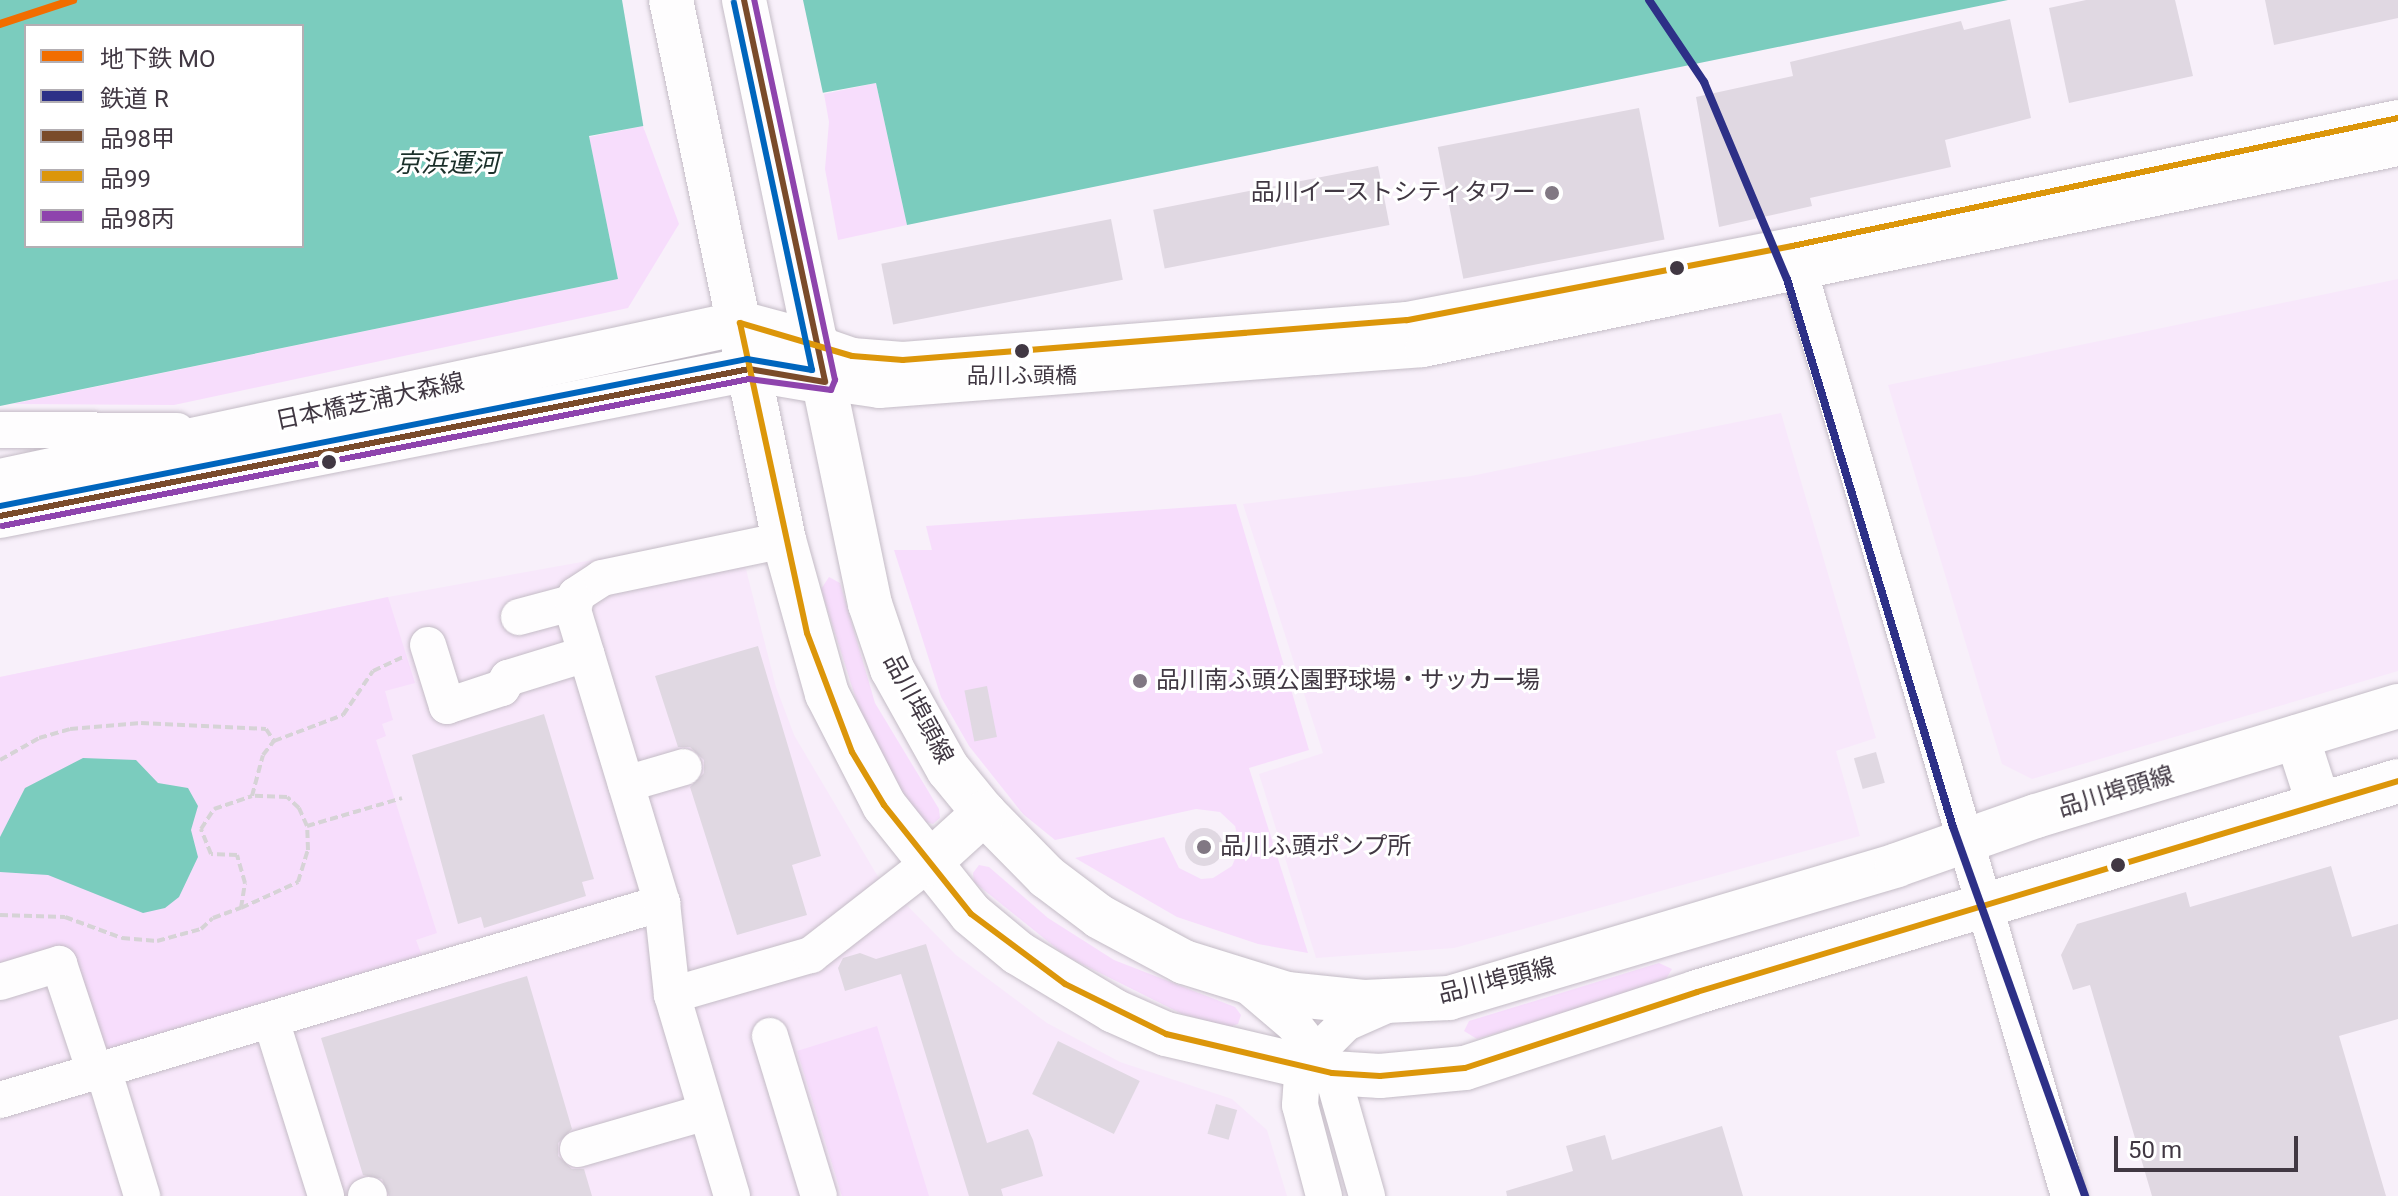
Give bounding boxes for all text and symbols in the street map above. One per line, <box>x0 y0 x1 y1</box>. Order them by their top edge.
legend <box>24 24 304 248</box>
text: 地下鉄 MO <box>100 45 215 73</box>
text: 鉄道 R <box>100 85 169 113</box>
text: 品98甲 <box>100 125 175 153</box>
water label: 京浜運河 <box>395 148 499 180</box>
text: 品99 <box>100 165 151 193</box>
place label: 品川イーストシティタワー <box>1248 179 1536 207</box>
marker: 品川イーストシティタワー <box>1543 184 1561 202</box>
text: 品98丙 <box>100 205 175 233</box>
unlabelled marker <box>1669 260 1685 276</box>
marker: 品川ふ頭橋 <box>1014 343 1030 359</box>
place label: 品川ふ頭橋 <box>967 363 1077 389</box>
street label: 日本橋芝浦大森線 <box>273 368 467 436</box>
unlabelled marker <box>321 454 337 470</box>
street label: 品川埠頭線 <box>877 649 959 769</box>
place label: 品川南ふ頭公園野球場・サッカー場 <box>1156 667 1540 695</box>
marker: 品川南ふ頭公園野球場・サッカー場 <box>1131 672 1149 690</box>
street label: 品川埠頭線 <box>2054 761 2178 823</box>
place label: 品川ふ頭ポンプ所 <box>1220 833 1412 861</box>
marker: 品川ふ頭ポンプ所 <box>1195 838 1213 856</box>
unlabelled marker <box>2110 857 2126 873</box>
street label: 品川埠頭線 <box>1435 953 1559 1009</box>
scale bar <box>2118 1120 2302 1170</box>
text: 50 m <box>2128 1136 2182 1164</box>

